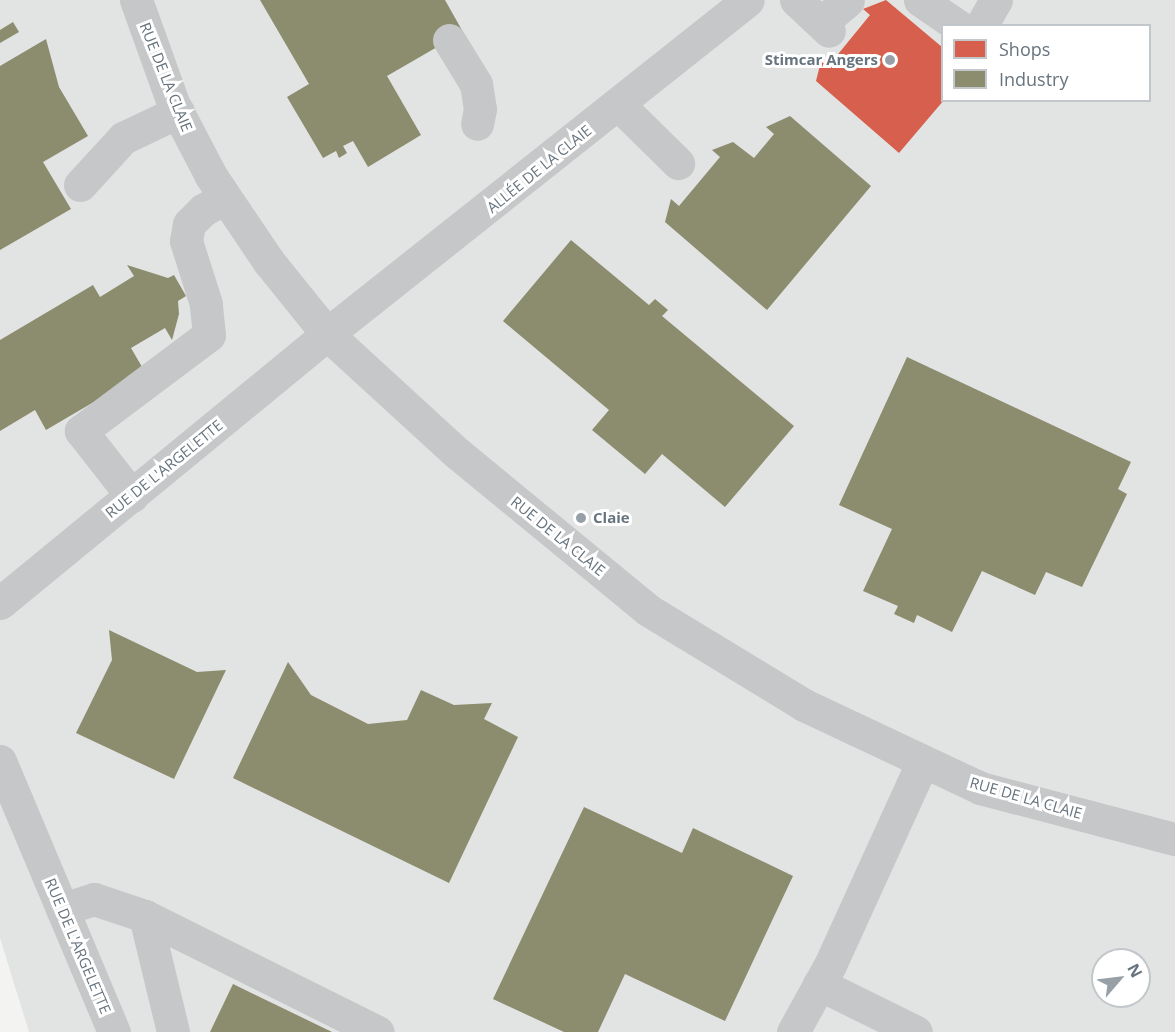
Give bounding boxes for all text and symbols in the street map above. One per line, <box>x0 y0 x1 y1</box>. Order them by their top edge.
street label: RUE DE LA CLAIE <box>136 20 196 134</box>
legend <box>941 24 1151 102</box>
text: Shops <box>999 37 1050 61</box>
place label: Stimcar Angers <box>765 51 878 69</box>
marker: Stimcar Angers <box>883 53 897 67</box>
text: Industry <box>999 67 1069 91</box>
street label: ALLÉE DE LA CLAIE <box>483 121 595 217</box>
street label: RUE DE L'ARGELETTE <box>102 416 226 522</box>
street label: RUE DE LA CLAIE <box>507 492 609 580</box>
place label: Claie <box>593 509 630 527</box>
marker: Claie <box>574 511 588 525</box>
street label: RUE DE LA CLAIE <box>968 773 1084 823</box>
street label: RUE DE L'ARGELETTE <box>41 875 115 1017</box>
north arrow <box>1091 948 1151 1008</box>
text: N <box>1122 960 1148 981</box>

